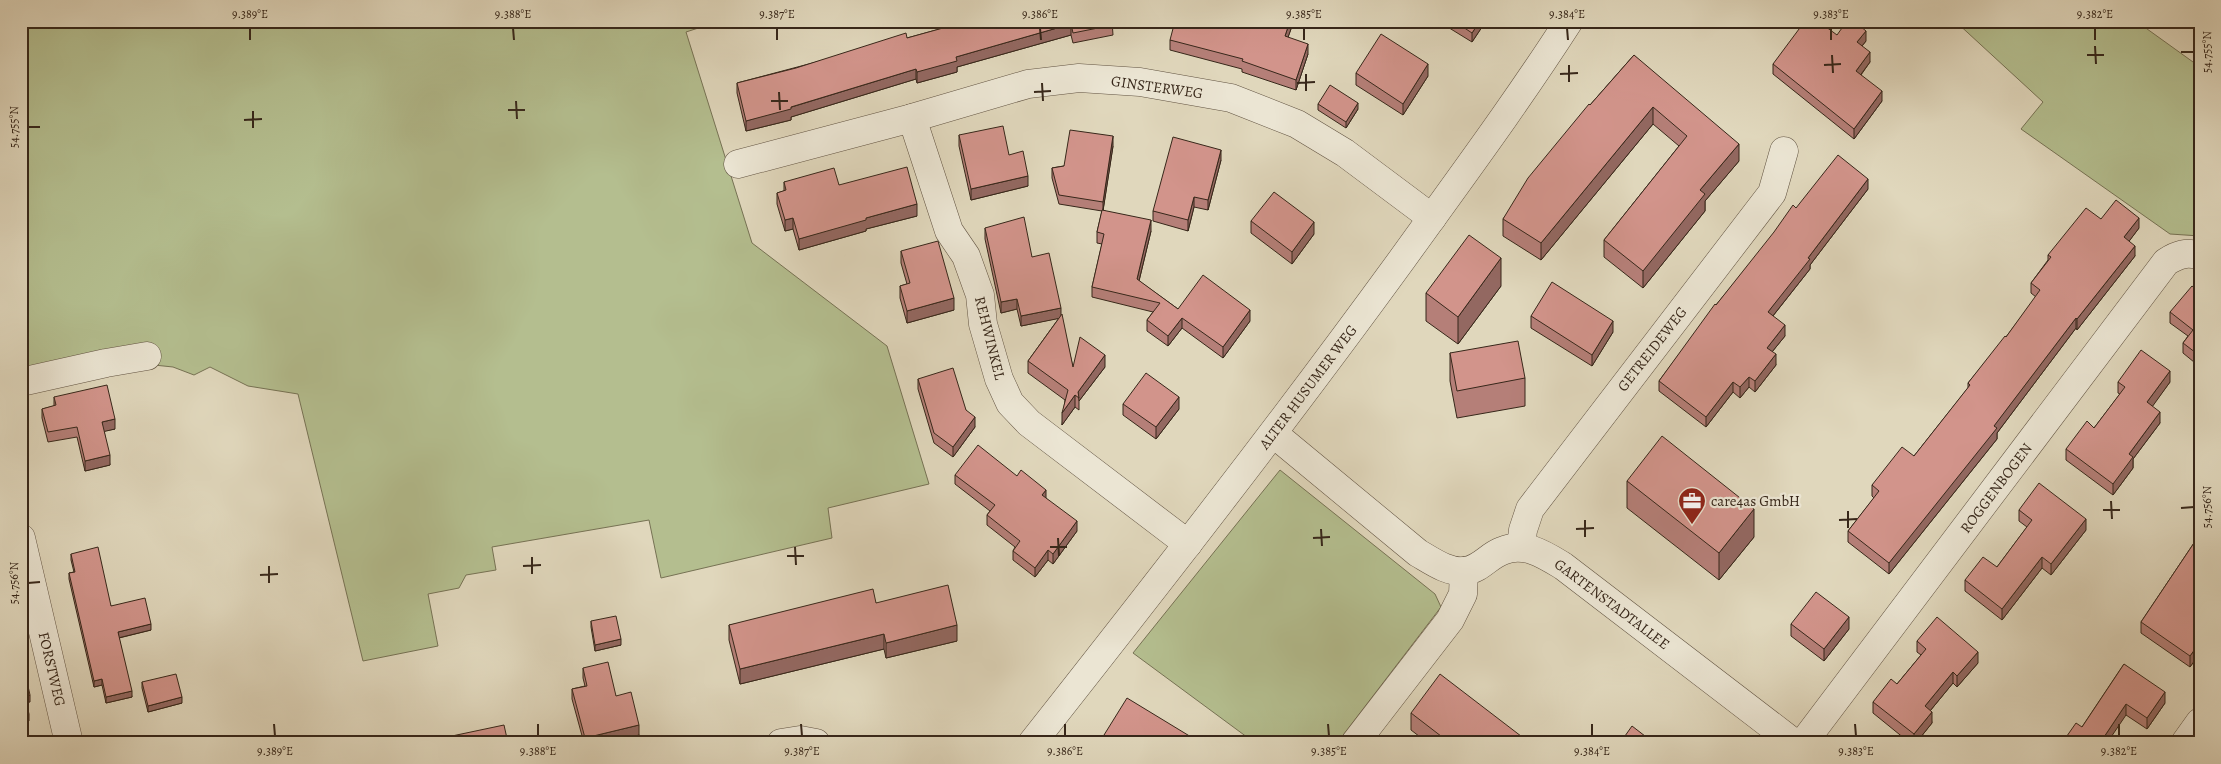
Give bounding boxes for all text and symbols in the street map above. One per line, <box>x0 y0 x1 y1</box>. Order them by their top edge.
text: 9.389°E <box>232 6 268 22</box>
text: 9.388°E <box>495 6 531 22</box>
text: 9.387°E <box>759 6 795 22</box>
text: 9.386°E <box>1022 6 1058 22</box>
text: 9.385°E <box>1286 6 1322 22</box>
text: 9.384°E <box>1549 6 1585 22</box>
text: 9.383°E <box>1813 6 1849 22</box>
text: 9.382°E <box>2077 6 2113 22</box>
text: 54.755°N <box>2199 31 2215 73</box>
street label: GINSTERWEG <box>1110 71 1204 103</box>
text: 54.755°N <box>6 106 22 148</box>
street label: REHWINKEL <box>970 294 1010 382</box>
street label: GETREIDEWEG <box>1613 302 1691 396</box>
street label: ALTER HUSUMER WEG <box>1254 321 1361 454</box>
street label: ROGGENBOGEN <box>1956 439 2037 537</box>
office icon: care4as GmbH <box>1677 486 1707 525</box>
text: 54.756°N <box>2199 486 2215 528</box>
place label: care4as GmbH <box>1711 491 1800 511</box>
street label: GARTENSTADTALLEE <box>1550 554 1674 654</box>
text: 54.756°N <box>6 562 22 604</box>
street label: FORSTWEG <box>34 630 70 708</box>
text: 9.389°E <box>257 743 293 759</box>
text: 9.388°E <box>520 743 556 759</box>
text: 9.387°E <box>784 743 820 759</box>
text: 9.386°E <box>1047 743 1083 759</box>
text: 9.385°E <box>1311 743 1347 759</box>
text: 9.384°E <box>1574 743 1610 759</box>
text: 9.383°E <box>1838 743 1874 759</box>
text: 9.382°E <box>2101 743 2137 759</box>

